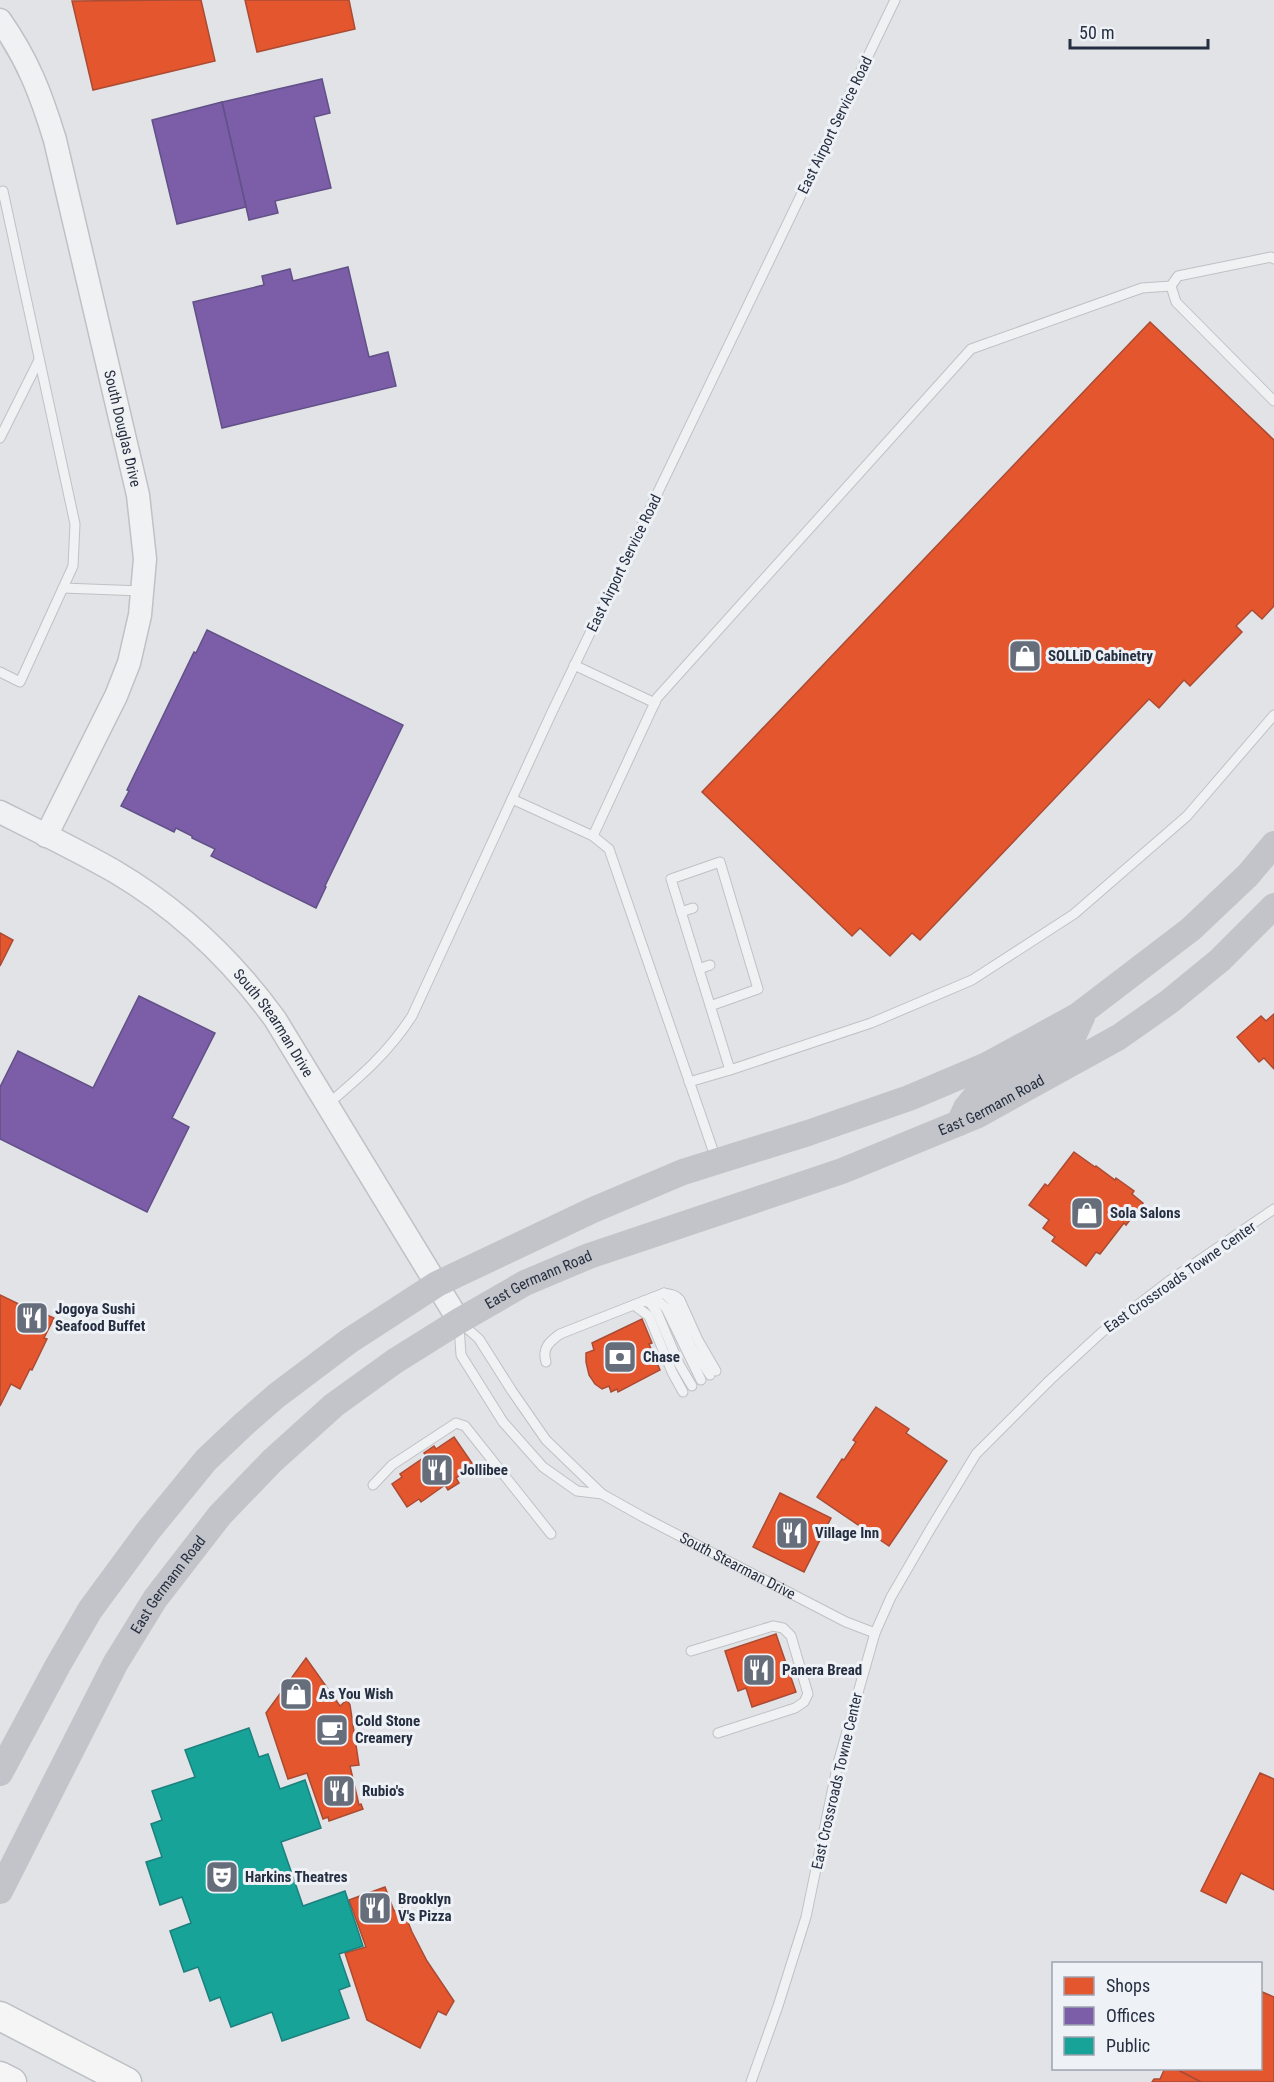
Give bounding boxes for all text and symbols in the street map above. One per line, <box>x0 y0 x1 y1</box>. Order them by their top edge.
scale bar <box>1070 12 1208 50</box>
text: 50 m <box>1079 22 1114 43</box>
street label: East Airport Service Road <box>794 53 876 197</box>
street label: South Douglas Drive <box>100 368 145 489</box>
street label: East Airport Service Road <box>583 491 665 635</box>
shop icon: SOLLiD Cabinetry <box>1007 638 1043 674</box>
place label: SOLLiD Cabinetry <box>1048 647 1153 665</box>
street label: South Stearman Drive <box>229 965 317 1080</box>
street label: East Germann Road <box>936 1071 1047 1139</box>
shop icon: Sola Salons <box>1069 1195 1105 1231</box>
place label: Sola Salons <box>1110 1204 1181 1222</box>
street label: East Crossroads Towne Center <box>1101 1217 1260 1336</box>
street label: East Germann Road <box>482 1247 595 1313</box>
restaurant icon: Jogoya Sushi Seafood Buffet <box>14 1300 50 1336</box>
place label: Jogoya Sushi Seafood Buffet <box>55 1300 146 1335</box>
bank icon: Chase <box>602 1339 638 1375</box>
place label: Chase <box>643 1348 680 1366</box>
restaurant icon: Jollibee <box>419 1452 455 1488</box>
place label: Jollibee <box>460 1461 508 1479</box>
restaurant icon: Village Inn <box>774 1515 810 1551</box>
place label: Village Inn <box>815 1524 879 1542</box>
street label: South Stearman Drive <box>677 1529 799 1603</box>
street label: East Germann Road <box>127 1532 210 1637</box>
restaurant icon: Panera Bread <box>741 1652 777 1688</box>
place label: Panera Bread <box>782 1661 862 1679</box>
shop icon: As You Wish <box>278 1676 314 1712</box>
place label: As You Wish <box>319 1685 393 1703</box>
street label: East Crossroads Towne Center <box>808 1690 866 1871</box>
cafe icon: Cold Stone Creamery <box>314 1712 350 1748</box>
place label: Cold Stone Creamery <box>355 1712 420 1747</box>
restaurant icon: Rubio's <box>321 1773 357 1809</box>
place label: Rubio's <box>362 1782 404 1800</box>
theatre icon: Harkins Theatres <box>204 1859 240 1895</box>
place label: Harkins Theatres <box>245 1868 348 1886</box>
restaurant icon: Brooklyn V's Pizza <box>357 1890 393 1926</box>
place label: Brooklyn V's Pizza <box>398 1890 452 1925</box>
legend <box>1052 1962 1262 2070</box>
text: Shops <box>1106 1975 1150 1996</box>
text: Offices <box>1106 2005 1155 2026</box>
text: Public <box>1106 2035 1150 2056</box>

